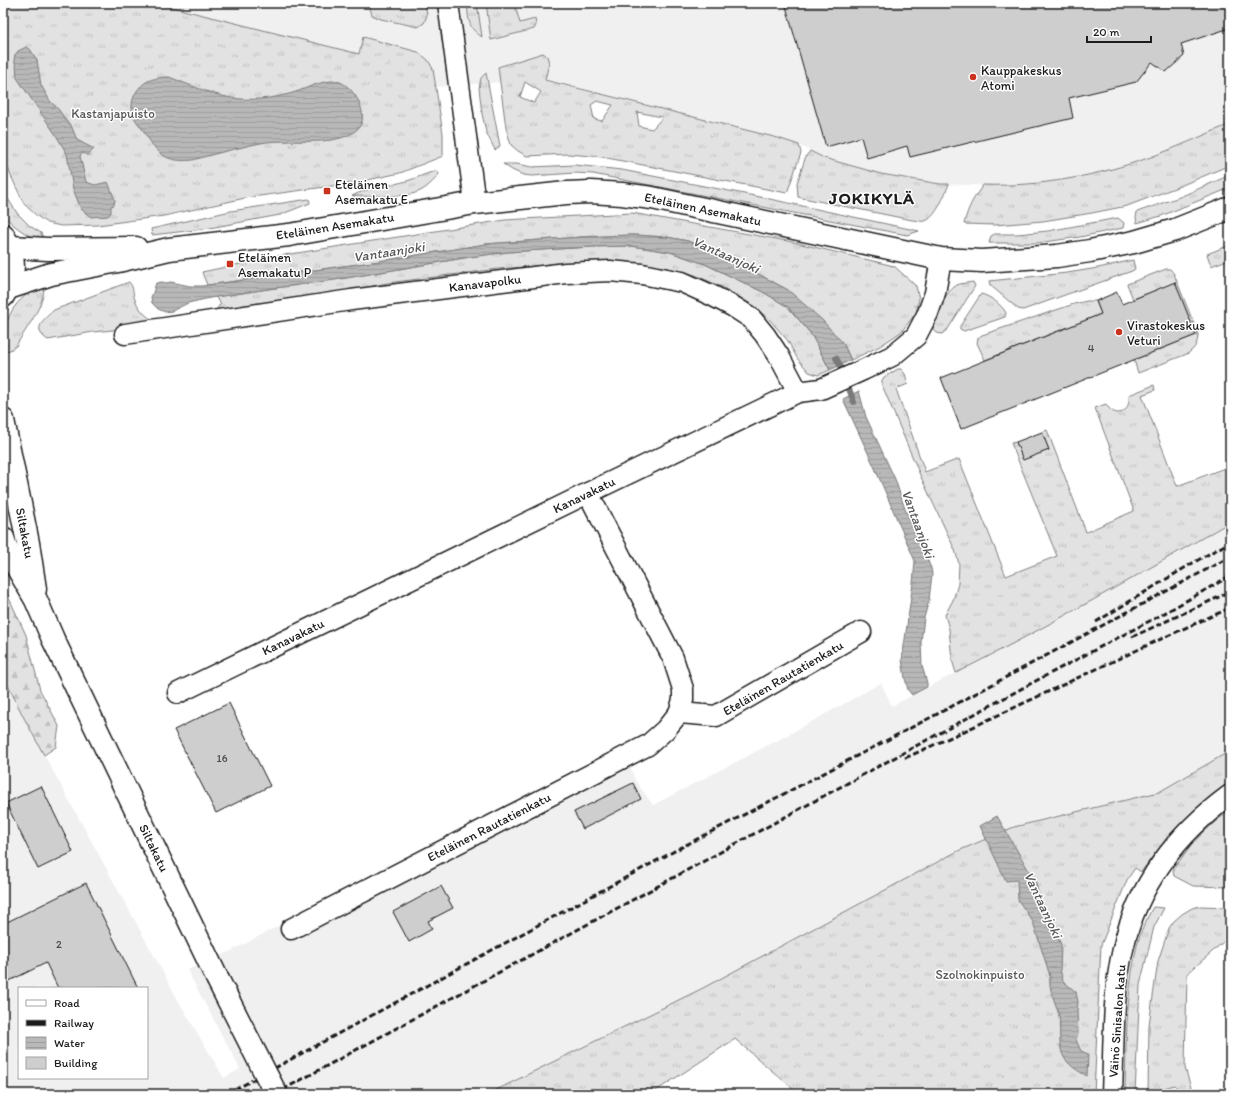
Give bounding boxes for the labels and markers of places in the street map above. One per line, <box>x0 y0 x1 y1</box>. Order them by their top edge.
place label: Kauppakeskus Atomi <box>981 63 1062 93</box>
marker: Kauppakeskus Atomi <box>968 72 978 82</box>
place label: Eteläinen Asemakatu E <box>335 177 408 207</box>
marker: Eteläinen Asemakatu E <box>322 186 332 196</box>
place label: Eteläinen Asemakatu P <box>238 250 312 280</box>
marker: Eteläinen Asemakatu P <box>225 259 235 269</box>
place label: Virastokeskus Veturi <box>1127 318 1205 348</box>
marker: Virastokeskus Veturi <box>1114 327 1124 337</box>

